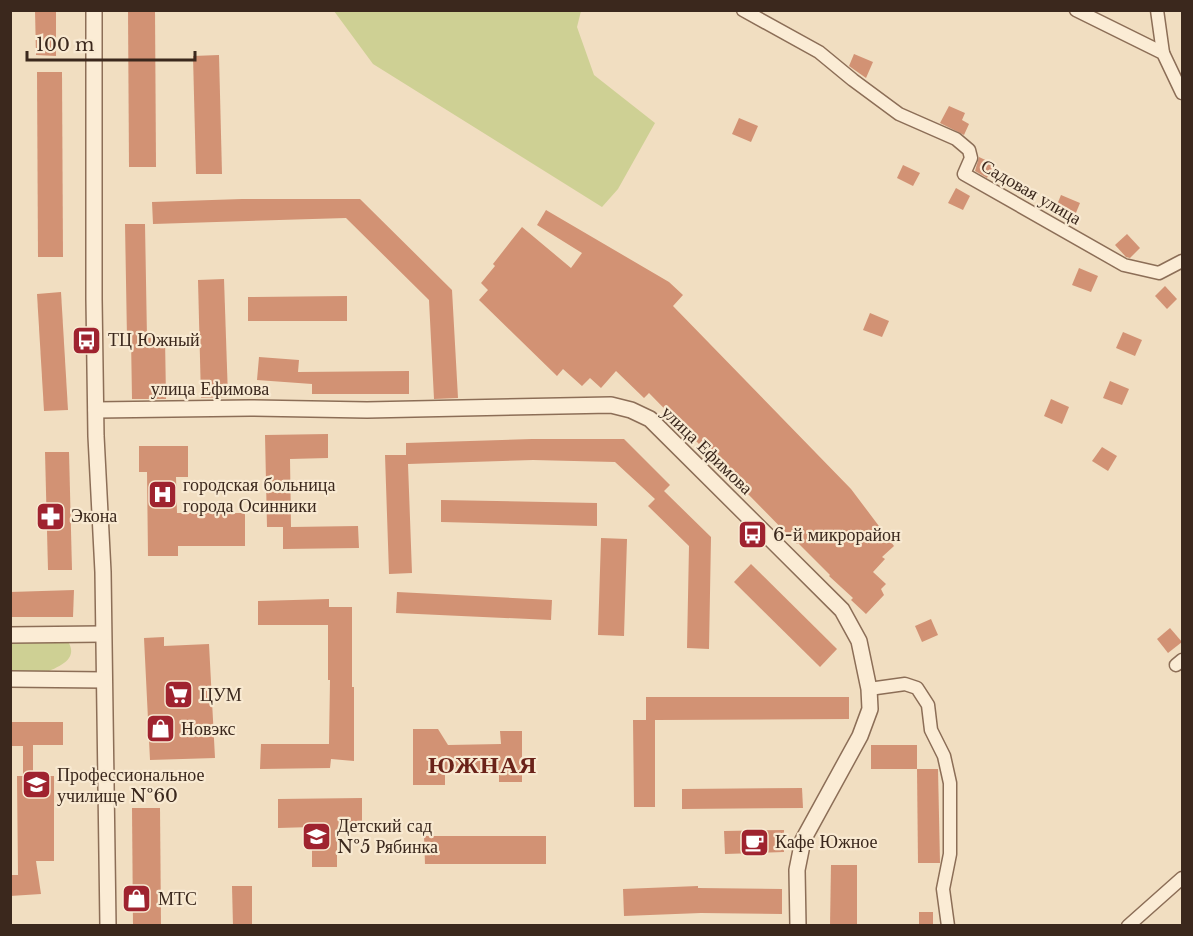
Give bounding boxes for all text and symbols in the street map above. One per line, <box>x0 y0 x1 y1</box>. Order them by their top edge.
scale bar <box>27 24 195 62</box>
text: 100 m <box>36 34 94 56</box>
street label: Садовая улица <box>977 154 1085 230</box>
bus stop icon: ТЦ Южный <box>71 324 103 356</box>
place label: ТЦ Южный <box>108 329 200 351</box>
street label: улица Ефимова <box>151 378 269 400</box>
street label: улица Ефимова <box>657 401 757 499</box>
place label: городская больница города Осинники <box>183 474 335 517</box>
hospital icon: городская больница города Осинники <box>146 479 178 511</box>
pharmacy icon: Экона <box>34 500 66 532</box>
place label: Экона <box>71 505 117 527</box>
bus stop icon: 6-й микрорайон <box>736 519 768 551</box>
place label: 6-й микрорайон <box>773 524 901 546</box>
supermarket icon: ЦУМ <box>163 679 195 711</box>
place label: ЦУМ <box>200 684 242 706</box>
shop icon: Новэкс <box>144 713 176 745</box>
place label: Новэкс <box>181 718 236 740</box>
district label: ЮЖНАЯ <box>428 750 538 779</box>
place label: Профессиональное училище №60 <box>57 764 205 807</box>
school or university icon: Профессиональное училище №60 <box>20 769 52 801</box>
place label: Детский сад №5 Рябинка <box>337 815 438 858</box>
school or university icon: Детский сад №5 Рябинка <box>300 820 332 852</box>
cafe icon: Кафе Южное <box>738 826 770 858</box>
place label: Кафе Южное <box>775 831 878 853</box>
shop icon: МТС <box>121 883 153 915</box>
place label: МТС <box>158 888 197 910</box>

